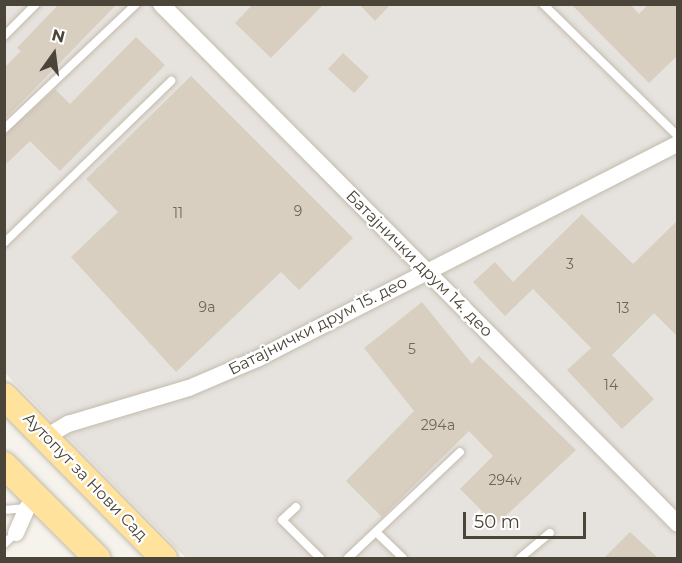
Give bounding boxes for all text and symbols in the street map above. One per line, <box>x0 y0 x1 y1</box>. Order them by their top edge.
north arrow <box>24 24 84 84</box>
text: N <box>50 25 67 47</box>
street label: Батајнички друм 14. део <box>342 187 496 341</box>
house number: 9 <box>294 203 302 219</box>
house number: 11 <box>173 205 183 221</box>
house number: 3 <box>566 256 574 272</box>
street label: Батајнички друм 15. део <box>225 273 411 379</box>
house number: 9a <box>199 299 215 315</box>
house number: 13 <box>617 300 629 316</box>
house number: 5 <box>408 341 416 357</box>
house number: 14 <box>604 377 618 393</box>
street label: Аутопут за Нови Сад <box>19 409 151 545</box>
house number: 294a <box>421 417 455 433</box>
house number: 294v <box>488 472 522 488</box>
scale bar <box>466 500 589 538</box>
text: 50 m <box>474 511 520 533</box>

